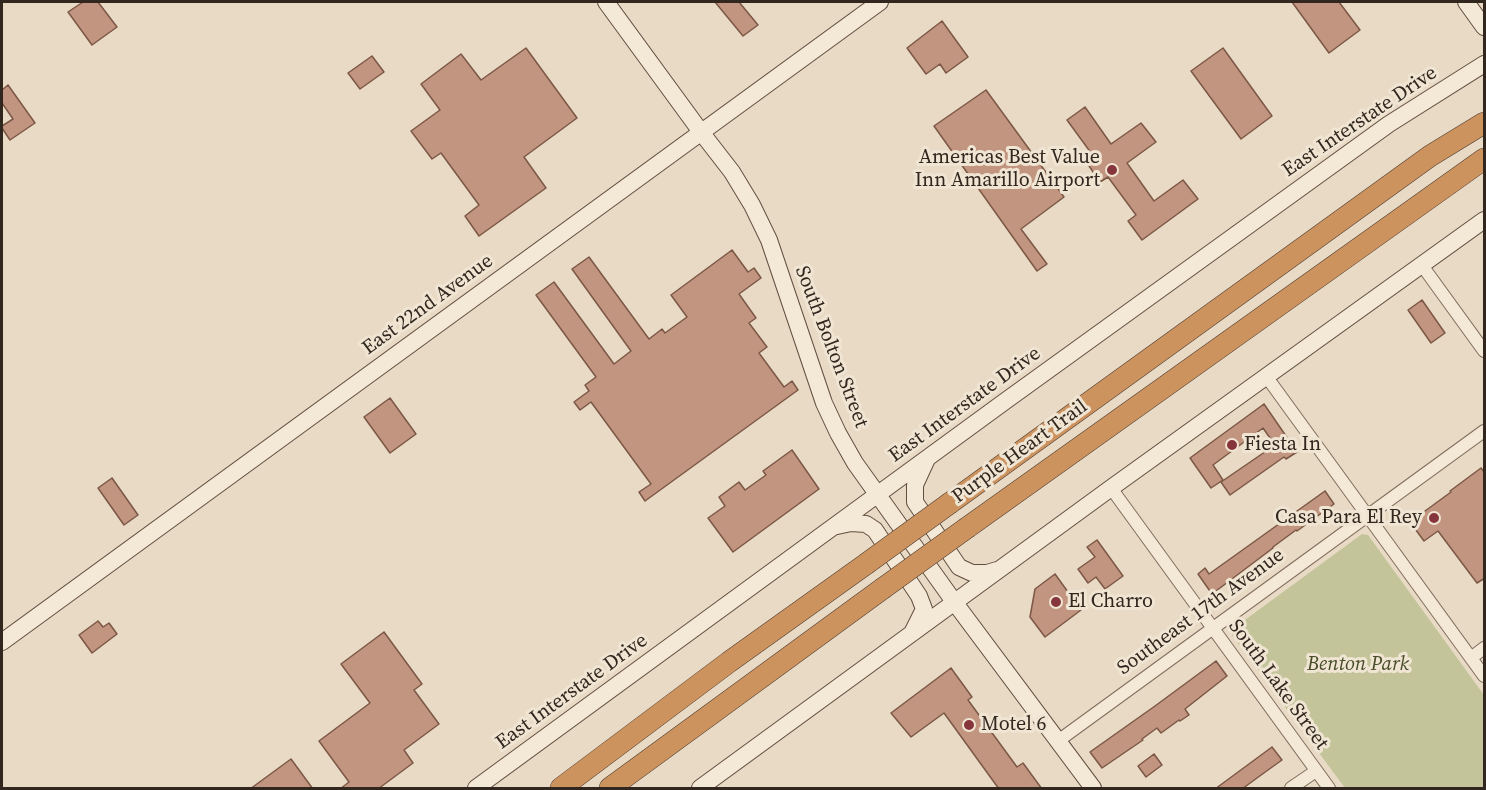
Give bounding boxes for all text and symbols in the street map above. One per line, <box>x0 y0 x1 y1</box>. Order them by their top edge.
street label: East Interstate Drive <box>1278 61 1442 183</box>
place label: Americas Best Value Inn Amarillo Airport <box>915 146 1100 193</box>
marker: Americas Best Value Inn Amarillo Airport <box>1105 163 1119 177</box>
street label: East 22nd Avenue <box>358 249 498 361</box>
street label: South Bolton Street <box>789 263 873 431</box>
street label: East Interstate Drive <box>885 342 1045 468</box>
street label: Purple Heart Trail <box>948 395 1092 509</box>
place label: Fiesta In <box>1244 433 1321 457</box>
marker: Fiesta In <box>1225 438 1239 452</box>
place label: Casa Para El Rey <box>1275 506 1422 530</box>
marker: Casa Para El Rey <box>1427 511 1441 525</box>
street label: Southeast 17th Avenue <box>1113 543 1289 681</box>
place label: El Charro <box>1068 590 1153 614</box>
marker: El Charro <box>1049 595 1063 609</box>
street label: South Lake Street <box>1223 615 1333 755</box>
street label: East Interstate Drive <box>492 629 652 755</box>
park label: Benton Park <box>1307 653 1409 677</box>
place label: Motel 6 <box>981 713 1047 737</box>
marker: Motel 6 <box>962 718 976 732</box>

